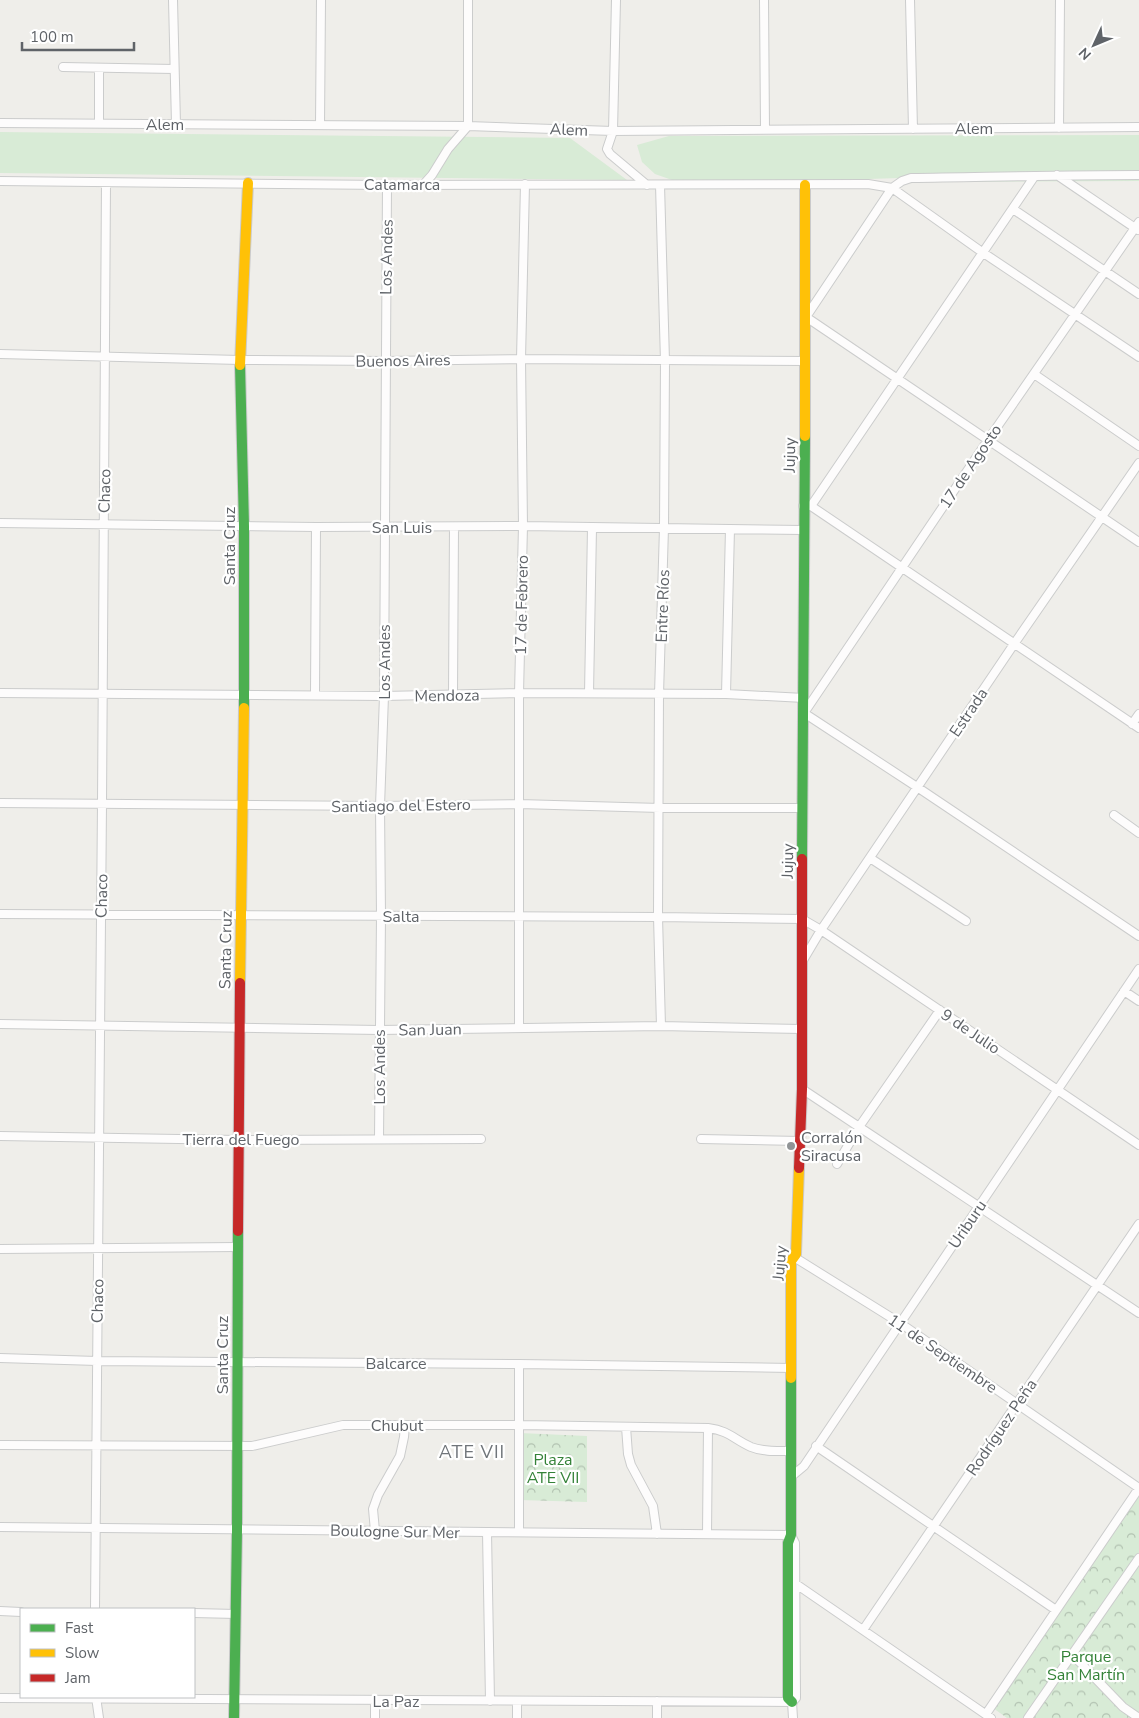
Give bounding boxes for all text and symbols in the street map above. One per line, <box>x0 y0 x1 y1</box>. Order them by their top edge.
scale bar <box>22 20 135 52</box>
north arrow <box>1069 20 1119 70</box>
text: 100 m <box>30 27 74 47</box>
text: N <box>1075 43 1095 64</box>
street label: Alem <box>146 114 184 136</box>
street label: Alem <box>549 118 589 142</box>
street label: Alem <box>955 118 993 140</box>
street label: Catamarca <box>364 174 440 196</box>
street label: Los Andes <box>375 219 399 295</box>
street label: Buenos Aires <box>355 349 451 373</box>
street label: 17 de Agosto <box>935 420 1007 513</box>
street label: Jujuy <box>779 436 801 474</box>
street label: Chaco <box>94 468 116 513</box>
street label: Santa Cruz <box>219 507 241 585</box>
street label: San Luis <box>372 517 432 539</box>
street label: 17 de Febrero <box>510 555 534 655</box>
street label: Entre Ríos <box>651 569 675 643</box>
street label: Los Andes <box>374 624 396 700</box>
street label: Mendoza <box>414 684 480 708</box>
street label: Estrada <box>945 684 993 741</box>
street label: Santiago del Estero <box>331 794 471 818</box>
street label: Jujuy <box>777 842 799 880</box>
street label: Chaco <box>91 873 113 918</box>
street label: Salta <box>383 906 420 928</box>
street label: Santa Cruz <box>214 911 238 989</box>
street label: 9 de Julio <box>936 1004 1005 1060</box>
street label: San Juan <box>398 1018 462 1042</box>
street label: Los Andes <box>369 1029 391 1105</box>
place label: Corralón Siracusa <box>801 1127 863 1167</box>
street label: Tierra del Fuego <box>183 1129 300 1151</box>
marker: Corralón Siracusa <box>785 1140 797 1152</box>
street label: Uriburu <box>944 1196 992 1253</box>
street label: Jujuy <box>767 1244 793 1283</box>
street label: Chaco <box>87 1278 109 1323</box>
street label: 11 de Septiembre <box>883 1309 1002 1399</box>
street label: Santa Cruz <box>212 1316 234 1394</box>
street label: Balcarce <box>365 1353 427 1375</box>
street label: Rodríguez Peña <box>961 1375 1042 1480</box>
street label: Chubut <box>371 1415 424 1437</box>
district label: ATE VII <box>439 1440 505 1464</box>
park label: Plaza ATE VII <box>527 1449 579 1489</box>
street label: Boulogne Sur Mer <box>330 1520 460 1544</box>
legend <box>20 1608 195 1698</box>
text: Fast <box>65 1618 94 1638</box>
text: Slow <box>65 1643 100 1663</box>
park label: Parque San Martín <box>1047 1646 1125 1686</box>
text: Jam <box>64 1668 91 1688</box>
street label: La Paz <box>373 1691 419 1713</box>

